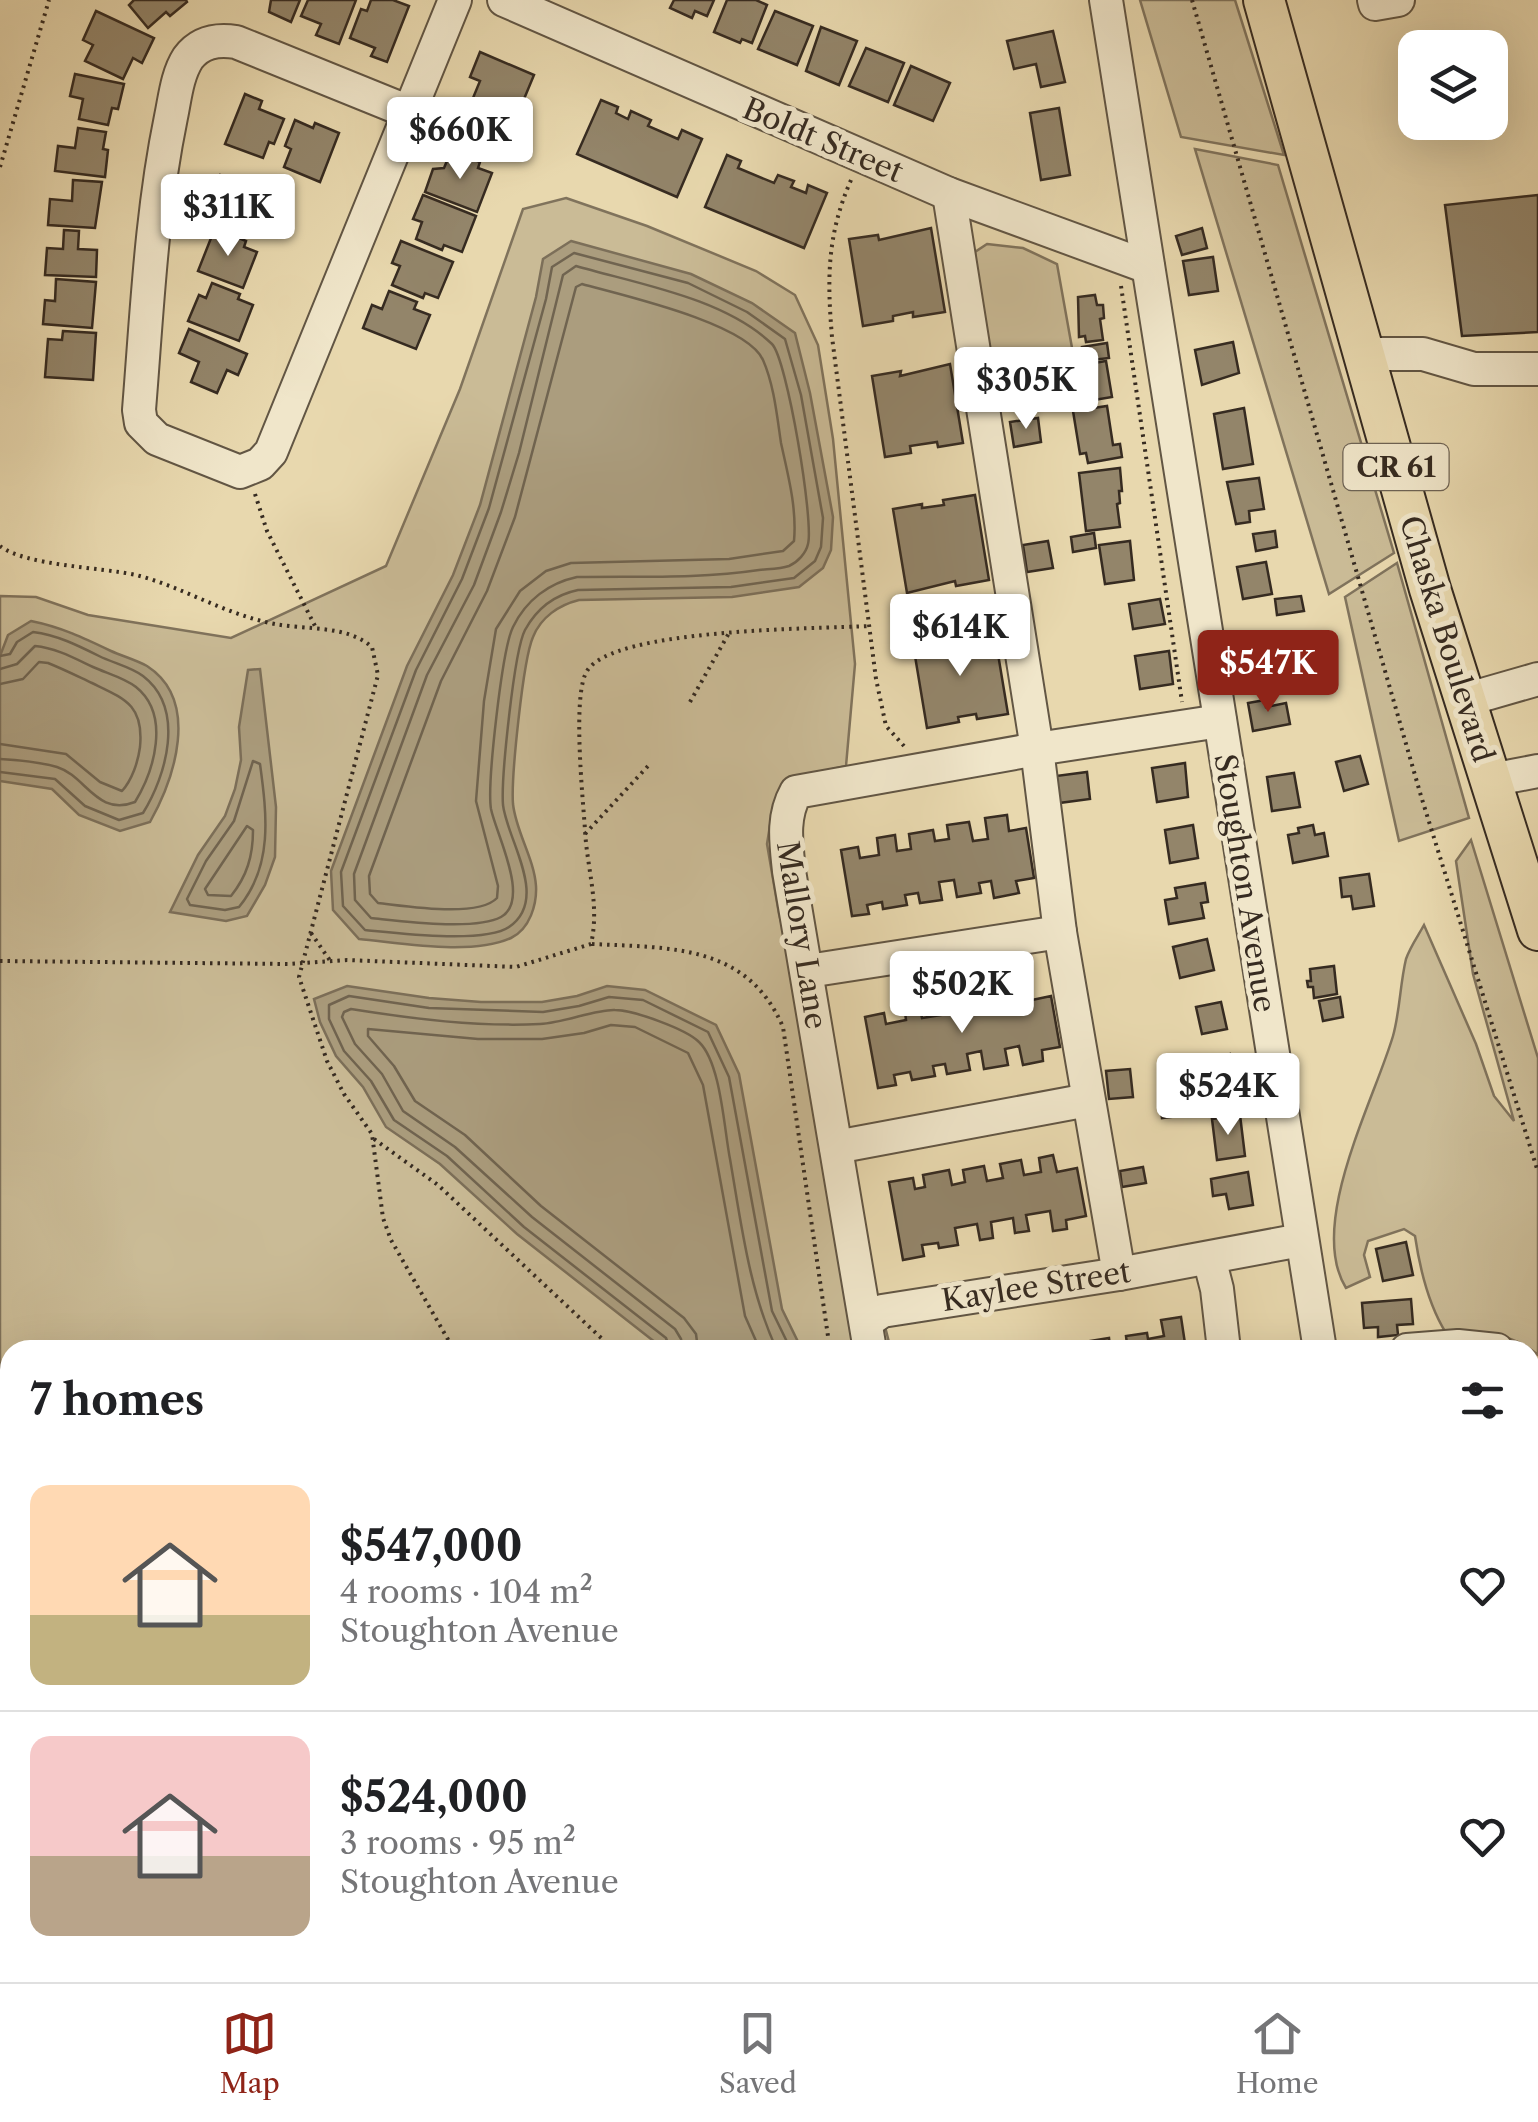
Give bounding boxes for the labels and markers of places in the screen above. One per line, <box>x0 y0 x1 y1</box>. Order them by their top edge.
pin: $660K <box>390 97 530 182</box>
pin: $311K <box>158 174 298 259</box>
pin: $305K <box>956 347 1096 432</box>
pin: $614K <box>890 594 1030 679</box>
pin: $547K <box>1198 630 1338 715</box>
pin: $502K <box>892 951 1032 1036</box>
pin: $524K <box>1158 1053 1298 1138</box>

